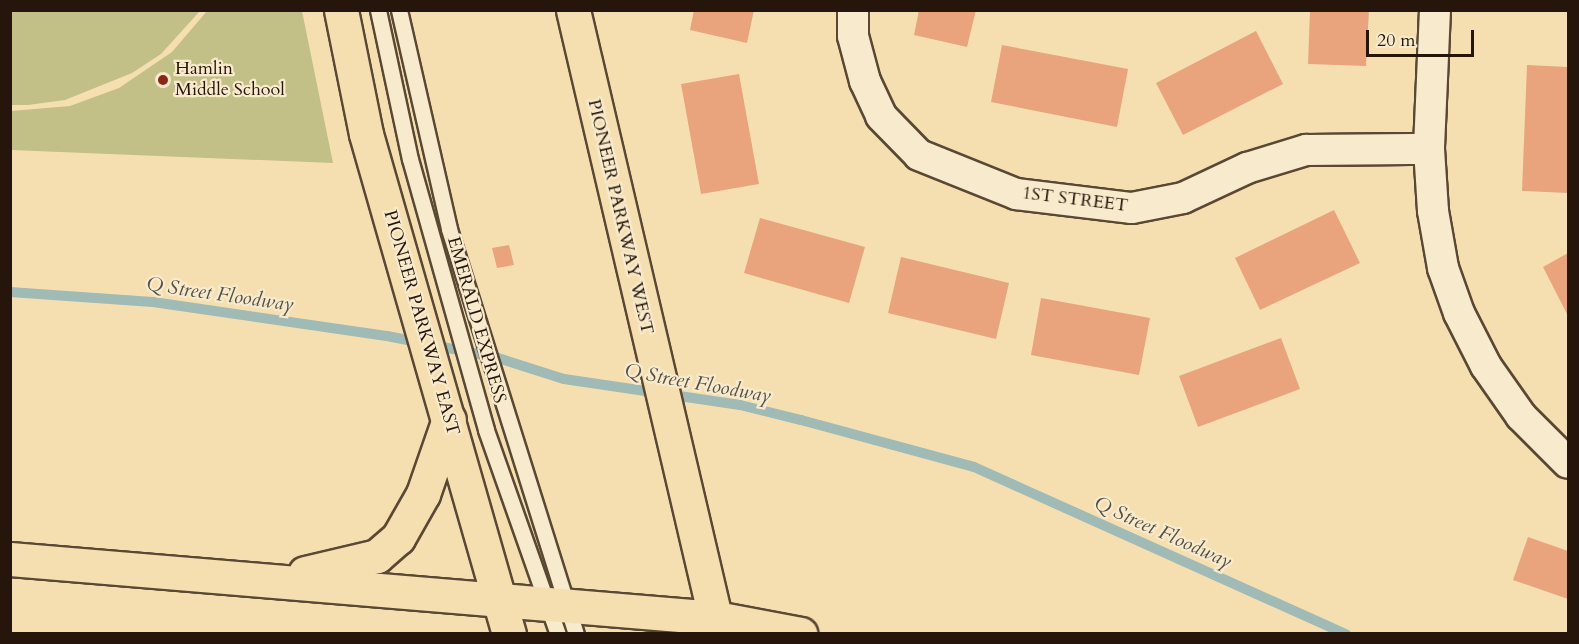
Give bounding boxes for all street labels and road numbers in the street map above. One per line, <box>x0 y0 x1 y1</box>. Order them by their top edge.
street label: PIONEER PARKWAY WEST <box>582 97 658 337</box>
street label: 1ST STREET <box>1021 183 1129 217</box>
street label: PIONEER PARKWAY EAST <box>378 208 464 438</box>
street label: EMERALD EXPRESS <box>442 234 510 406</box>

